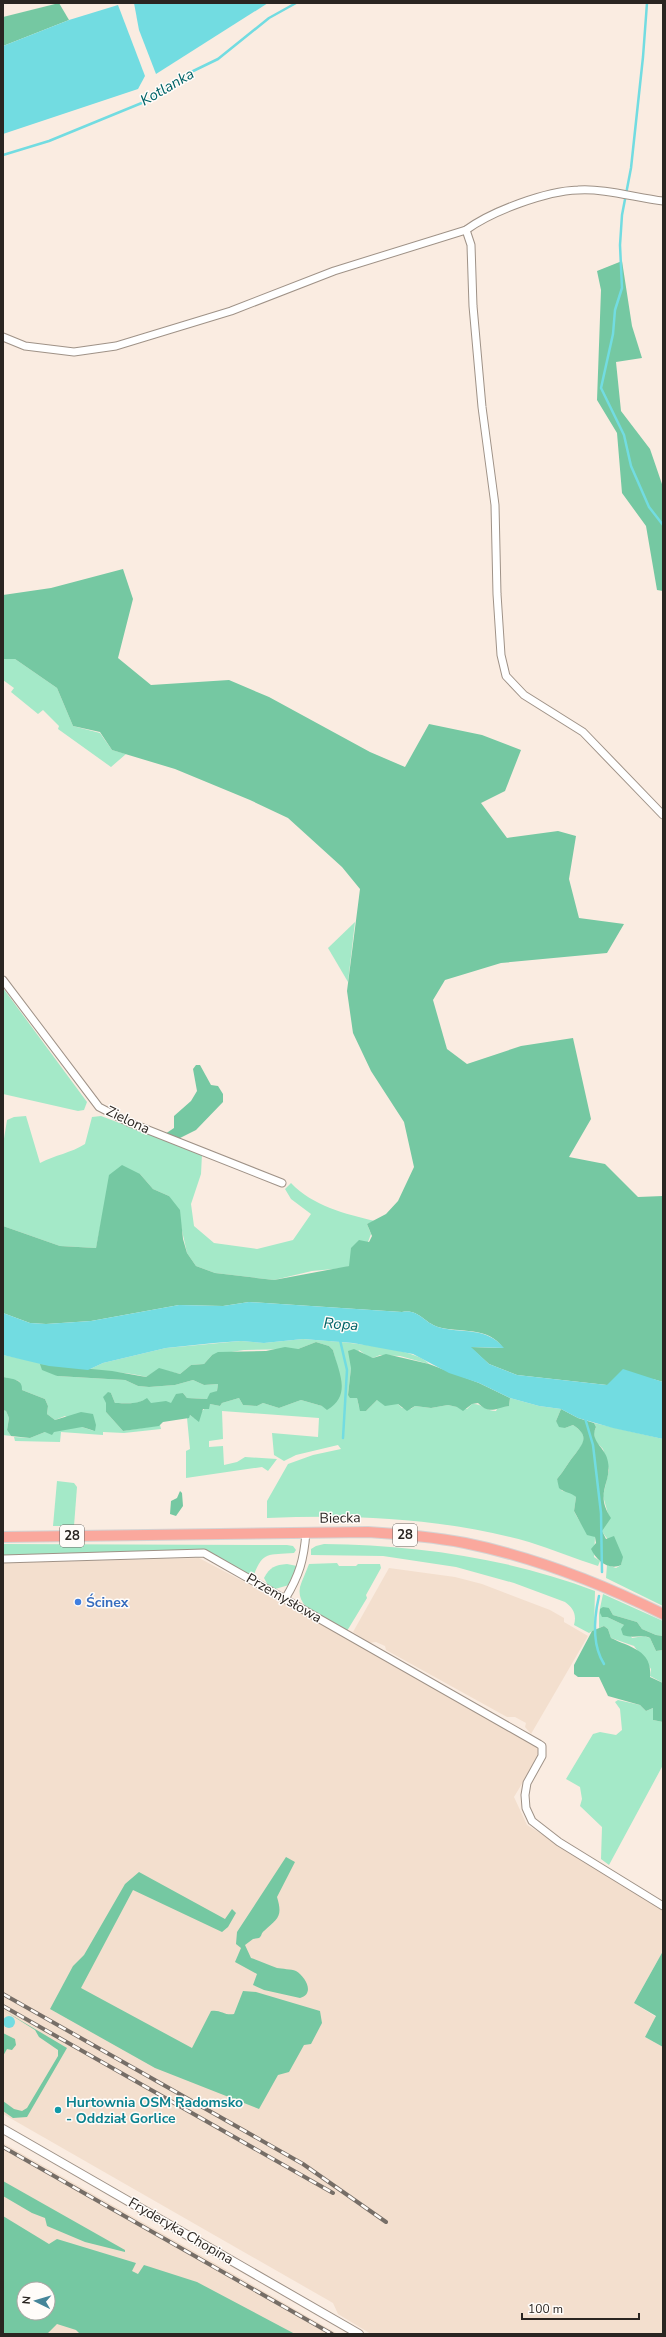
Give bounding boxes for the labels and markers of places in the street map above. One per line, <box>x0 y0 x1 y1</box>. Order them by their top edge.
place label: Ścinex <box>86 1593 129 1612</box>
marker: Ścinex <box>73 1597 83 1607</box>
place label: Hurtownia OSM Radomsko - Oddział Gorlice <box>66 2093 243 2128</box>
marker: Hurtownia OSM Radomsko - Oddział Gorlice <box>53 2105 63 2115</box>

